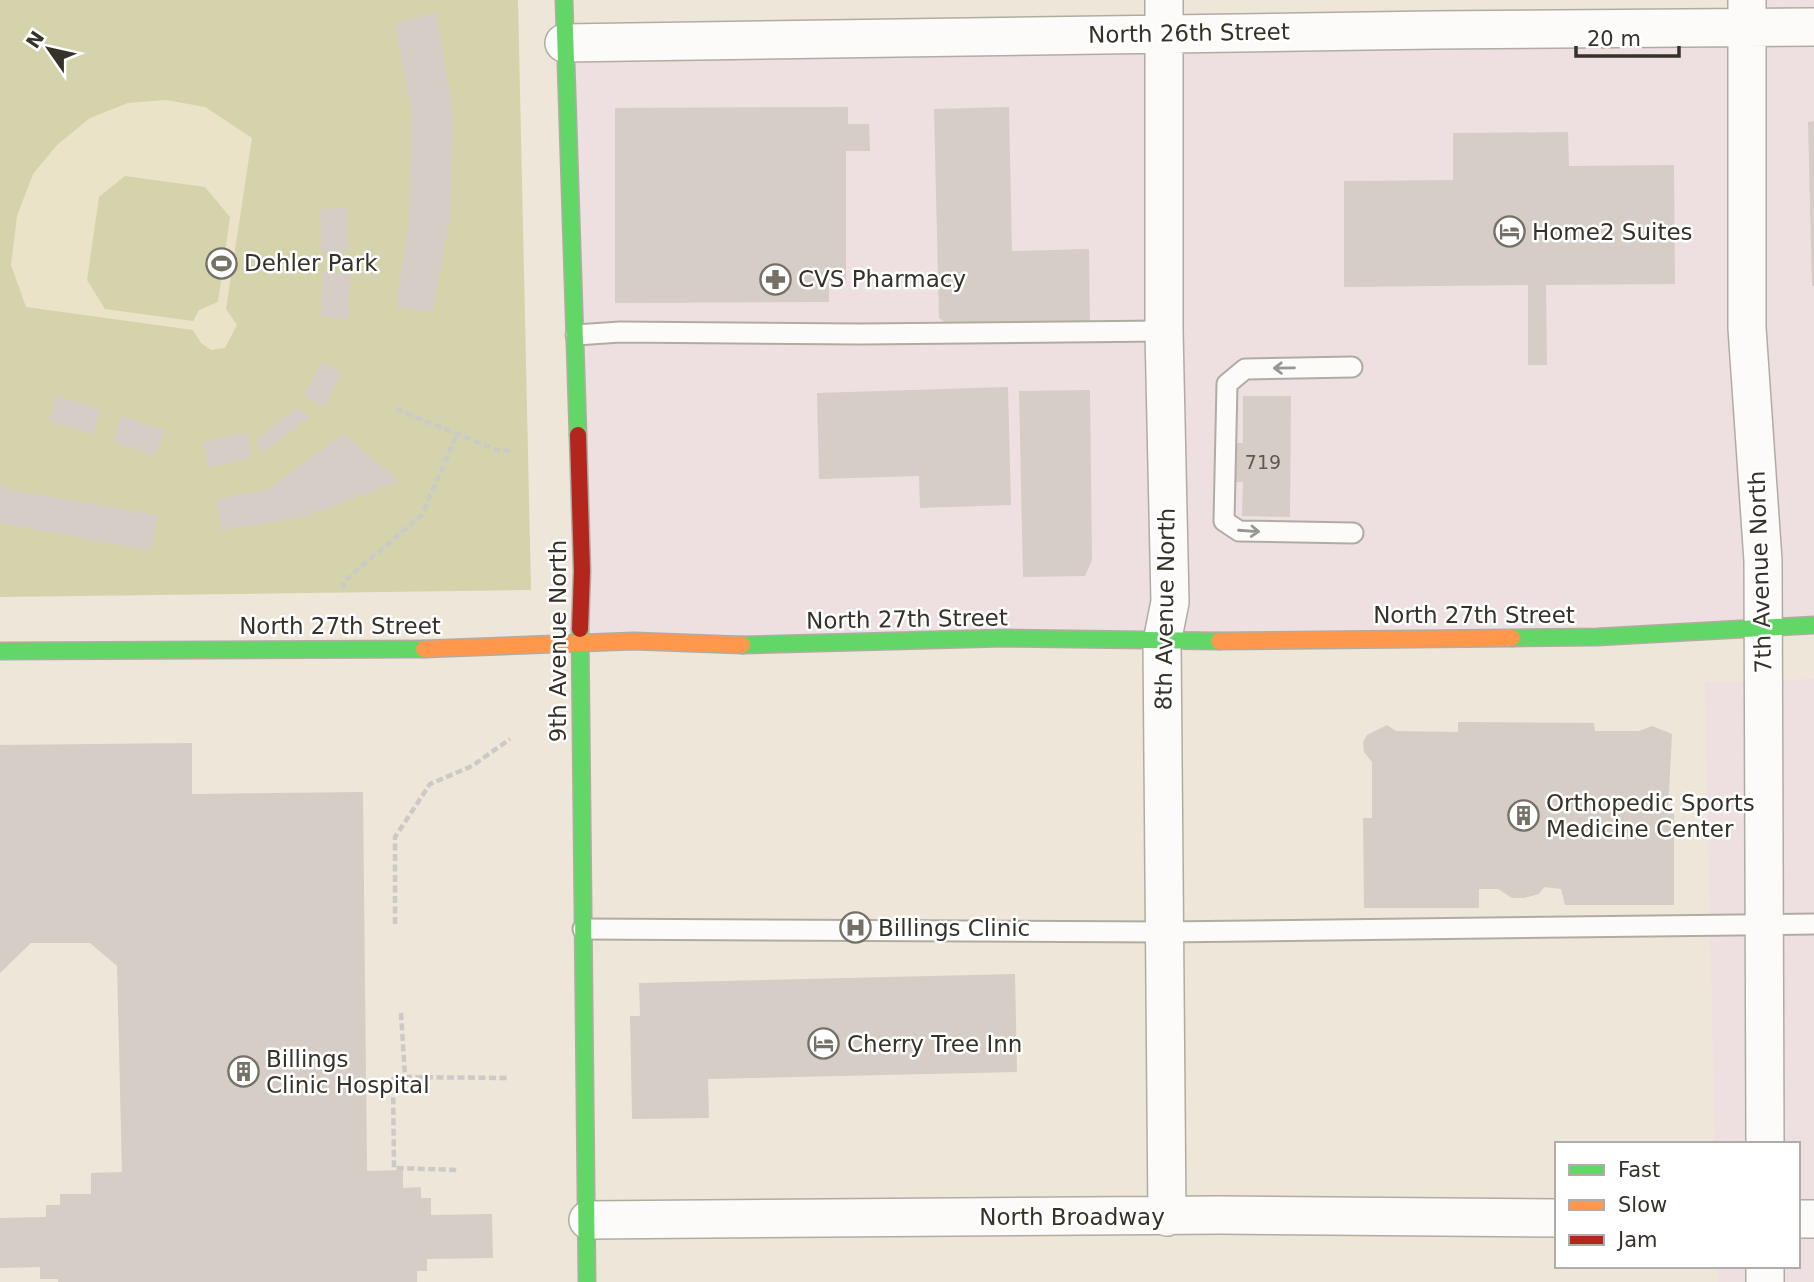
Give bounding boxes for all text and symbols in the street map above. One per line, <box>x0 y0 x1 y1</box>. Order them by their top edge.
north arrow <box>14 14 84 84</box>
scale bar <box>1576 14 1679 58</box>
street label: North 26th Street <box>1088 18 1290 48</box>
text: N <box>21 27 48 52</box>
text: 20 m <box>1587 27 1641 51</box>
hotel icon: Home2 Suites <box>1492 215 1526 249</box>
place label: Home2 Suites <box>1532 219 1693 245</box>
sports icon: Dehler Park <box>204 246 238 280</box>
place label: Dehler Park <box>244 250 378 276</box>
pharmacy icon: CVS Pharmacy <box>758 262 792 296</box>
place label: CVS Pharmacy <box>798 266 966 292</box>
one-way arrow <box>1273 361 1296 375</box>
house number: 719 <box>1245 451 1281 473</box>
street label: 7th Avenue North <box>1743 470 1777 674</box>
street label: 8th Avenue North <box>1150 507 1180 711</box>
one-way arrow <box>1237 525 1260 538</box>
street label: 9th Avenue North <box>545 540 571 742</box>
street label: North 27th Street <box>1373 602 1575 628</box>
street label: North 27th Street <box>806 604 1008 634</box>
street label: North 27th Street <box>239 613 441 639</box>
place label: Orthopedic Sports Medicine Center <box>1546 790 1755 842</box>
building icon: Orthopedic Sports Medicine Center <box>1506 799 1540 833</box>
hospital icon: Billings Clinic <box>838 911 872 945</box>
place label: Billings Clinic <box>878 915 1030 941</box>
hotel icon: Cherry Tree Inn <box>807 1027 841 1061</box>
place label: Cherry Tree Inn <box>847 1031 1022 1057</box>
place label: Billings Clinic Hospital <box>266 1046 430 1098</box>
building icon: Billings Clinic Hospital <box>226 1055 260 1089</box>
legend <box>1555 1142 1800 1268</box>
text: Fast <box>1618 1158 1660 1182</box>
text: Slow <box>1618 1193 1667 1217</box>
street label: North Broadway <box>979 1204 1165 1230</box>
text: Jam <box>1616 1228 1658 1252</box>

